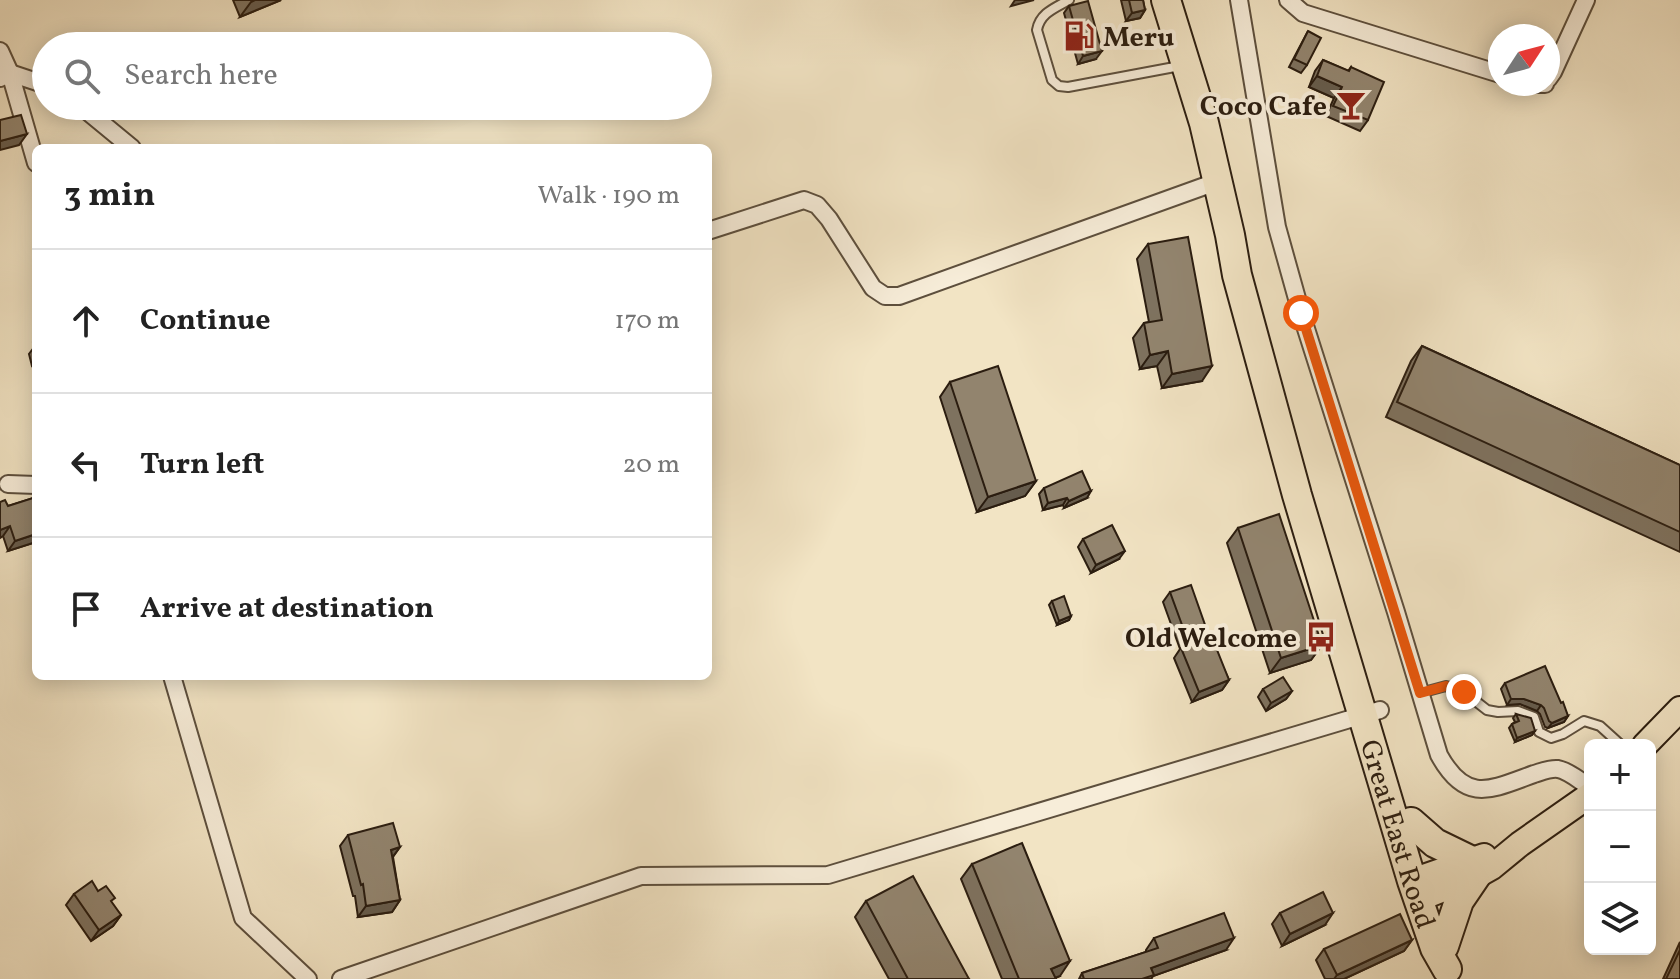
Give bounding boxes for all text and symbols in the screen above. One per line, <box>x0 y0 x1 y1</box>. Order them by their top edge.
fuel station icon: Meru <box>1062 19 1096 53</box>
place label: Meru <box>1103 19 1174 58</box>
north arrow <box>1488 24 1560 96</box>
search box <box>32 32 712 120</box>
icon: search <box>60 54 104 98</box>
text: Search here <box>124 55 278 97</box>
place label: Coco Cafe <box>1200 88 1327 127</box>
bar icon: Coco Cafe <box>1334 88 1368 122</box>
text: 3 min <box>64 173 155 220</box>
text: Walk · 190 m <box>537 178 680 214</box>
route start <box>1283 295 1319 331</box>
icon: ahead <box>64 299 108 343</box>
text: Continue <box>140 300 271 342</box>
text: 170 m <box>615 303 680 339</box>
icon: left <box>64 443 108 487</box>
text: Turn left <box>140 444 264 486</box>
text: 20 m <box>622 447 680 483</box>
icon: arrive <box>64 587 108 631</box>
text: Arrive at destination <box>140 588 434 630</box>
place label: Old Welcome <box>1125 620 1297 659</box>
bus stop icon: Old Welcome <box>1304 620 1338 654</box>
route end <box>1446 674 1482 710</box>
street label: Great East Road <box>1349 735 1444 934</box>
map controls <box>1584 739 1656 955</box>
button: + <box>1584 739 1656 811</box>
button: − <box>1584 811 1656 883</box>
button: layers <box>1584 883 1656 955</box>

